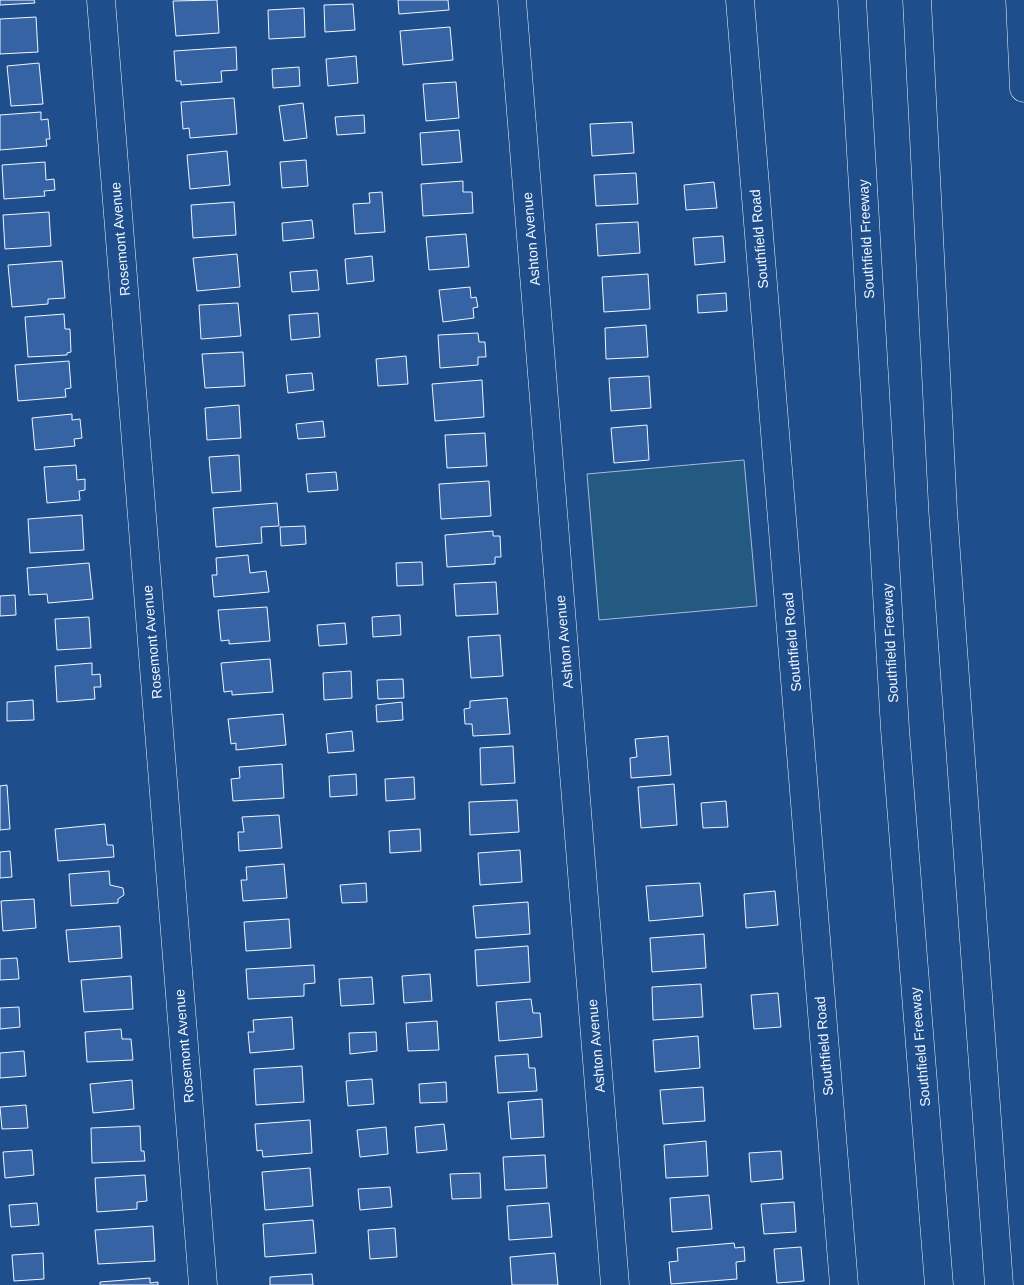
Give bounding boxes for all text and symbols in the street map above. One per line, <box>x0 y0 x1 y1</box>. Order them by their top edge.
street label: Southfield Freeway <box>855 179 877 299</box>
street label: Rosemont Avenue <box>107 181 133 297</box>
street label: Southfield Road <box>747 189 771 289</box>
street label: Ashton Avenue <box>519 191 543 286</box>
street label: Southfield Freeway <box>879 583 901 703</box>
street label: Rosemont Avenue <box>139 584 165 700</box>
street label: Southfield Road <box>780 592 804 692</box>
street label: Ashton Avenue <box>552 594 576 689</box>
street label: Southfield Freeway <box>907 987 933 1107</box>
street label: Rosemont Avenue <box>171 988 197 1104</box>
street label: Southfield Road <box>812 996 836 1096</box>
street label: Ashton Avenue <box>584 998 608 1093</box>

